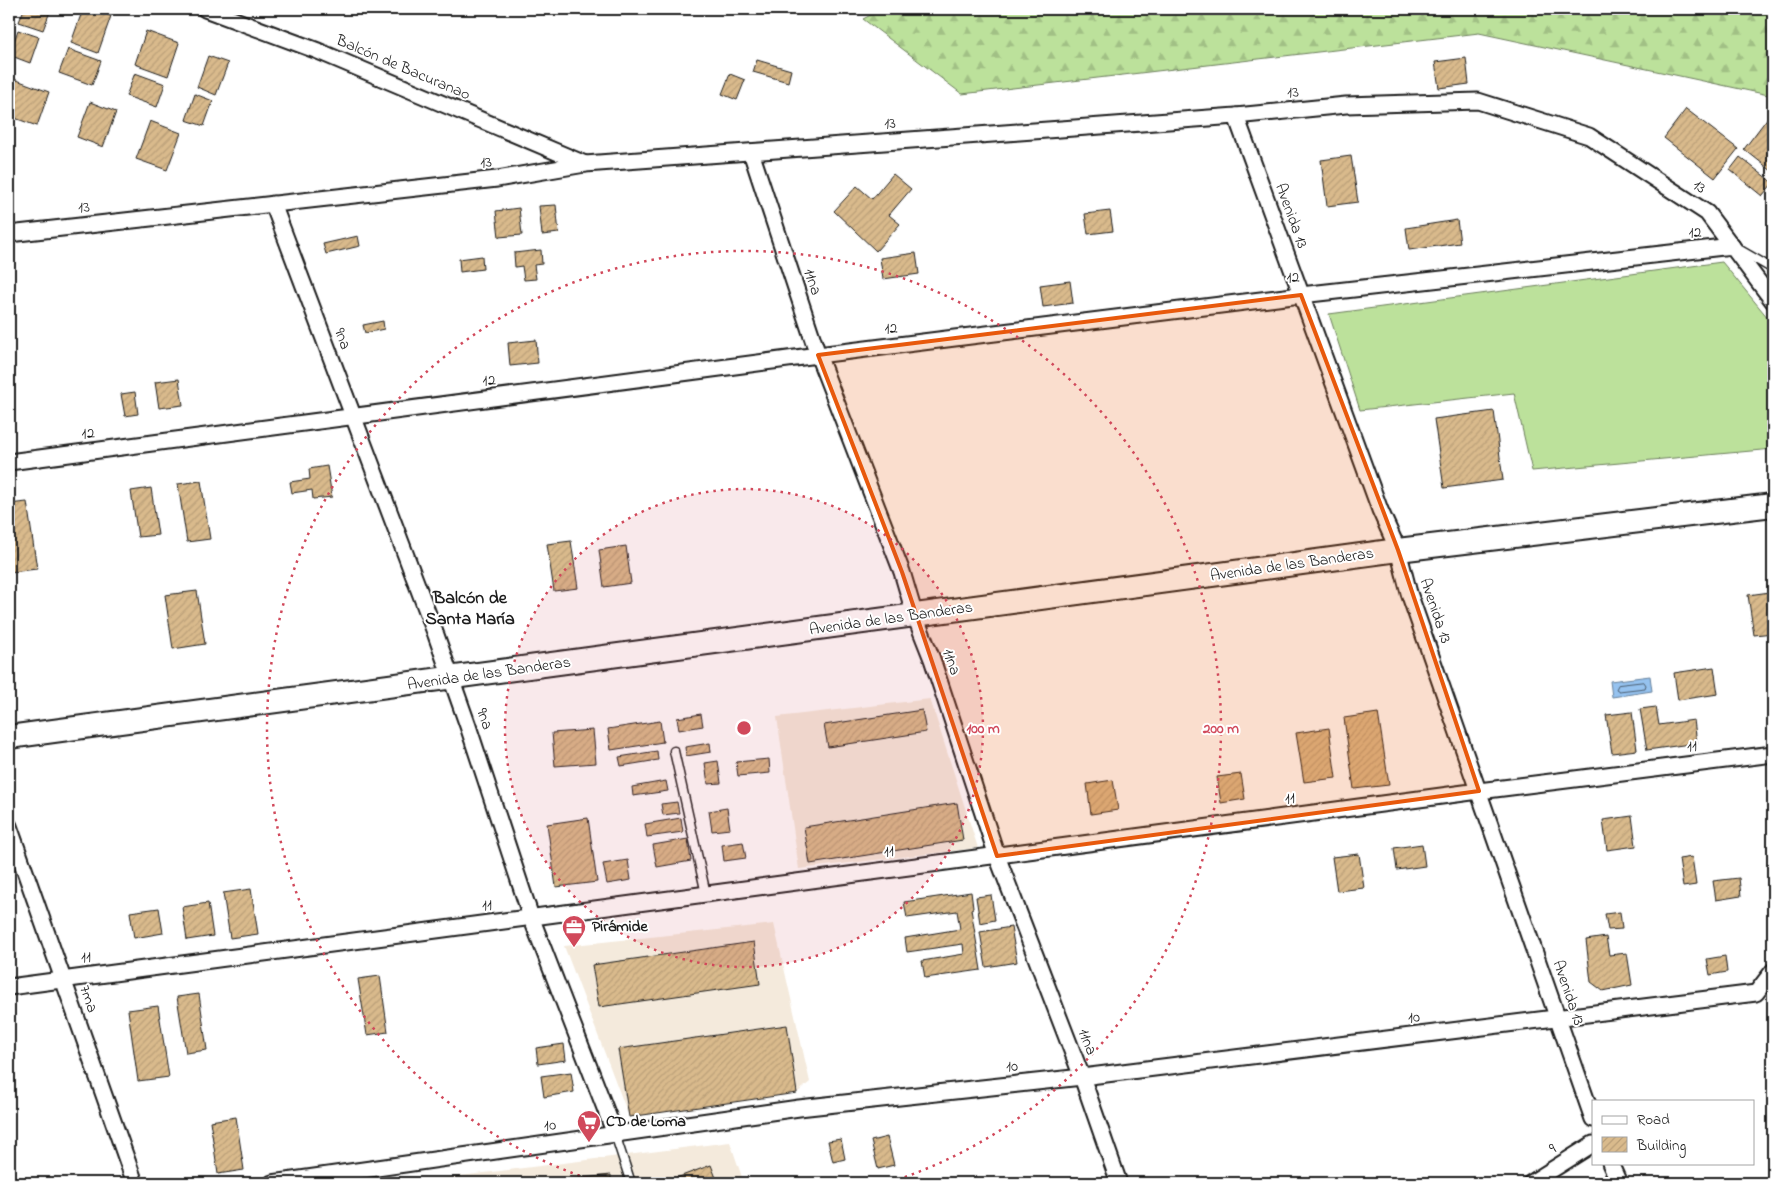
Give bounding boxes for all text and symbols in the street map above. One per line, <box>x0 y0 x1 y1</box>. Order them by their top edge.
street label: Balcón de Bacuranao <box>331 29 474 107</box>
street label: 13 <box>1286 80 1300 106</box>
street label: 13 <box>883 112 897 136</box>
street label: 13 <box>479 150 493 176</box>
street label: 13 <box>1688 174 1710 200</box>
street label: Avenida 13 <box>1268 180 1314 252</box>
street label: 13 <box>77 195 91 221</box>
street label: 12 <box>1687 220 1703 246</box>
street label: 12 <box>1285 265 1301 291</box>
street label: 11na <box>796 266 828 298</box>
street label: 12 <box>883 316 899 342</box>
street label: 9na <box>327 325 357 353</box>
street label: 12 <box>481 368 497 394</box>
street label: 12 <box>80 421 96 447</box>
street label: Avenida de las Banderas <box>1209 542 1375 588</box>
street label: Avenida 13 <box>1413 575 1457 647</box>
district label: Balcón de Santa María <box>425 586 515 633</box>
street label: Avenida de las Banderas <box>808 596 974 642</box>
street label: 11na <box>935 645 967 679</box>
street label: Avenida de las Banderas <box>406 651 572 697</box>
street label: 9na <box>469 705 499 733</box>
text: 100 m <box>966 718 1000 740</box>
text: 200 m <box>1202 718 1239 740</box>
centre of rings <box>735 719 753 737</box>
street label: 11 <box>1685 734 1699 760</box>
street label: 11 <box>1283 786 1297 812</box>
street label: 11 <box>882 839 896 865</box>
street label: 11 <box>480 893 494 919</box>
office icon: Pirámide <box>561 914 587 948</box>
place label: Pirámide <box>592 915 649 939</box>
street label: 11 <box>79 945 93 971</box>
street label: Avenida 13 <box>1546 957 1590 1029</box>
street label: 7ma <box>72 982 104 1016</box>
street label: 10 <box>1407 1005 1421 1031</box>
street label: 11na <box>1071 1025 1103 1059</box>
street label: 10 <box>1005 1054 1019 1080</box>
legend <box>1592 1100 1754 1164</box>
supermarket icon: CD de Loma <box>576 1109 602 1143</box>
text: Road <box>1637 1109 1670 1131</box>
place label: CD de Loma <box>606 1110 686 1134</box>
street label: 10 <box>542 1113 558 1139</box>
text: Building <box>1636 1135 1686 1158</box>
street label: 9 <box>1545 1137 1562 1160</box>

